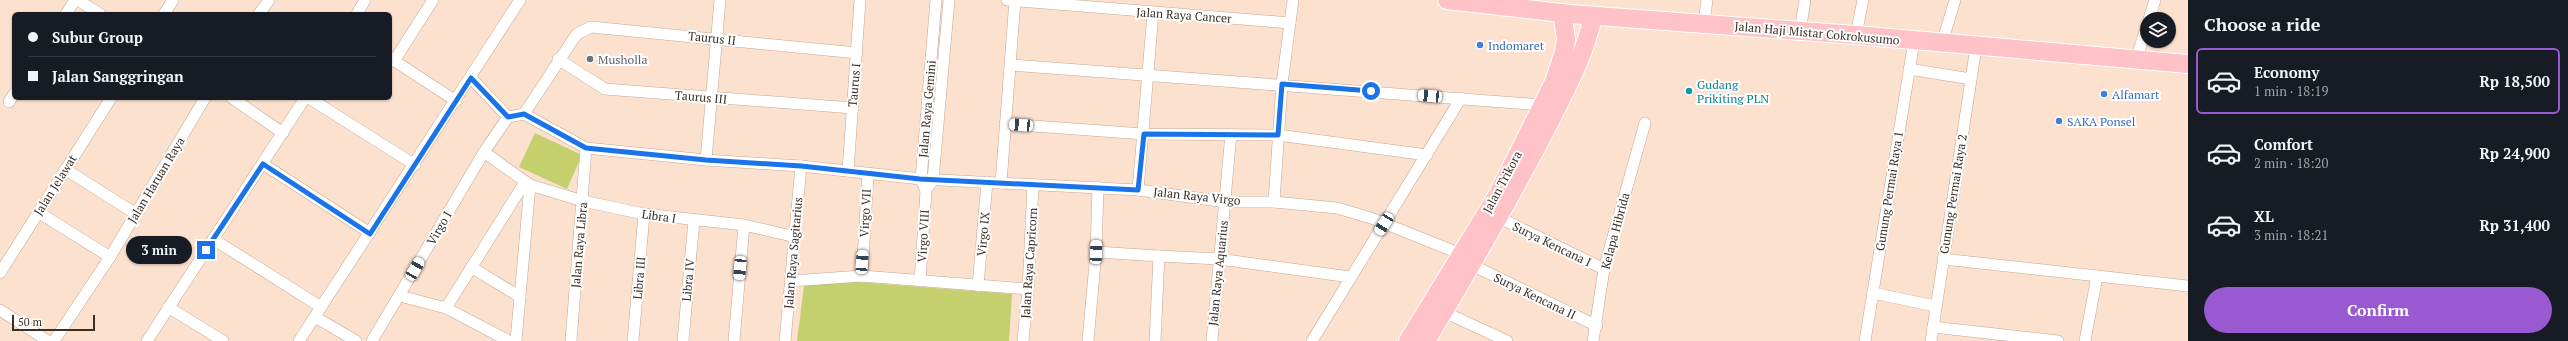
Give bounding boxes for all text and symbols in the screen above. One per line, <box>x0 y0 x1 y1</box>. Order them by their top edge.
street label: Jalan Raya Cancer <box>1136 4 1233 26</box>
map controls <box>2140 12 2176 48</box>
button: layers <box>2140 12 2176 48</box>
text: Choose a ride <box>2204 12 2320 36</box>
street label: Jalan Haji Mistar Cokrokusumo <box>1734 18 1900 48</box>
text: Subur Group <box>52 27 143 47</box>
street label: Taurus II <box>687 28 737 48</box>
place label: Indomaret <box>1488 38 1545 53</box>
marker: Indomaret <box>1475 40 1485 50</box>
place label: Musholla <box>598 52 647 67</box>
marker: Musholla <box>585 54 595 64</box>
street label: Jalan Raya Gemini <box>915 59 939 158</box>
text: Economy <box>2254 62 2319 82</box>
street label: Taurus I <box>845 63 863 107</box>
icon: car <box>2206 63 2242 99</box>
text: Jalan Sanggringan <box>52 66 184 86</box>
text: Rp 18,500 <box>2479 71 2550 91</box>
place label: Gudang Prikiting PLN <box>1697 77 1769 106</box>
route start <box>1362 82 1380 100</box>
text: 1 min · 18:19 <box>2254 82 2328 100</box>
marker: Gudang Prikiting PLN <box>1684 86 1694 96</box>
street label: Taurus III <box>674 87 728 107</box>
place label: Alfamart <box>2112 87 2160 102</box>
car <box>1418 89 1442 103</box>
marker: Alfamart <box>2099 89 2109 99</box>
place label: SAKA Ponsel <box>2067 114 2136 129</box>
marker: SAKA Ponsel <box>2054 116 2064 126</box>
car <box>1009 118 1033 132</box>
street label: Gunung Permai Raya 1 <box>1872 130 1906 252</box>
street label: Gunung Permai Raya 2 <box>1936 133 1970 255</box>
street label: Jalan Haruan Raya <box>124 134 188 226</box>
text: Comfort <box>2254 134 2313 154</box>
icon: car <box>2206 135 2242 171</box>
text: Rp 24,900 <box>2479 143 2550 163</box>
street label: Jalan Trikora <box>1479 148 1525 216</box>
street label: Jalan Jelawat <box>30 151 80 218</box>
text: 2 min · 18:20 <box>2254 154 2328 172</box>
street label: Jalan Raya Virgo <box>1153 184 1242 208</box>
street label: Virgo VII <box>856 188 874 238</box>
street label: Kelapa Hibrida <box>1598 191 1632 271</box>
street label: Jalan Raya Sagitarius <box>781 197 805 309</box>
street label: Jalan Raya Libra <box>568 201 590 289</box>
street label: Libra I <box>641 206 677 226</box>
text: XL <box>2254 206 2274 226</box>
street label: Jalan Raya Capricorn <box>1018 207 1040 319</box>
icon: car <box>2206 207 2242 243</box>
street label: Virgo I <box>423 208 455 248</box>
street label: Virgo VIII <box>914 209 932 263</box>
street label: Virgo IX <box>974 211 992 257</box>
car <box>1373 211 1395 237</box>
text: Rp 31,400 <box>2479 215 2550 235</box>
street label: Surya Kencana I <box>1510 219 1594 269</box>
street label: Jalan Raya Aquarius <box>1205 220 1231 326</box>
text: 3 min · 18:21 <box>2254 226 2328 244</box>
callout: 3 min <box>126 236 192 264</box>
car <box>1090 240 1102 264</box>
text: 3 min <box>141 241 177 259</box>
route end <box>197 241 215 259</box>
car <box>855 250 869 274</box>
car <box>404 256 426 282</box>
street label: Libra III <box>630 256 648 300</box>
car <box>733 256 747 280</box>
street label: Libra IV <box>679 257 697 302</box>
street label: Surya Kencana II <box>1491 270 1579 322</box>
button: Confirm <box>2204 287 2552 333</box>
scale bar <box>12 313 95 332</box>
text: 50 m <box>18 315 42 329</box>

